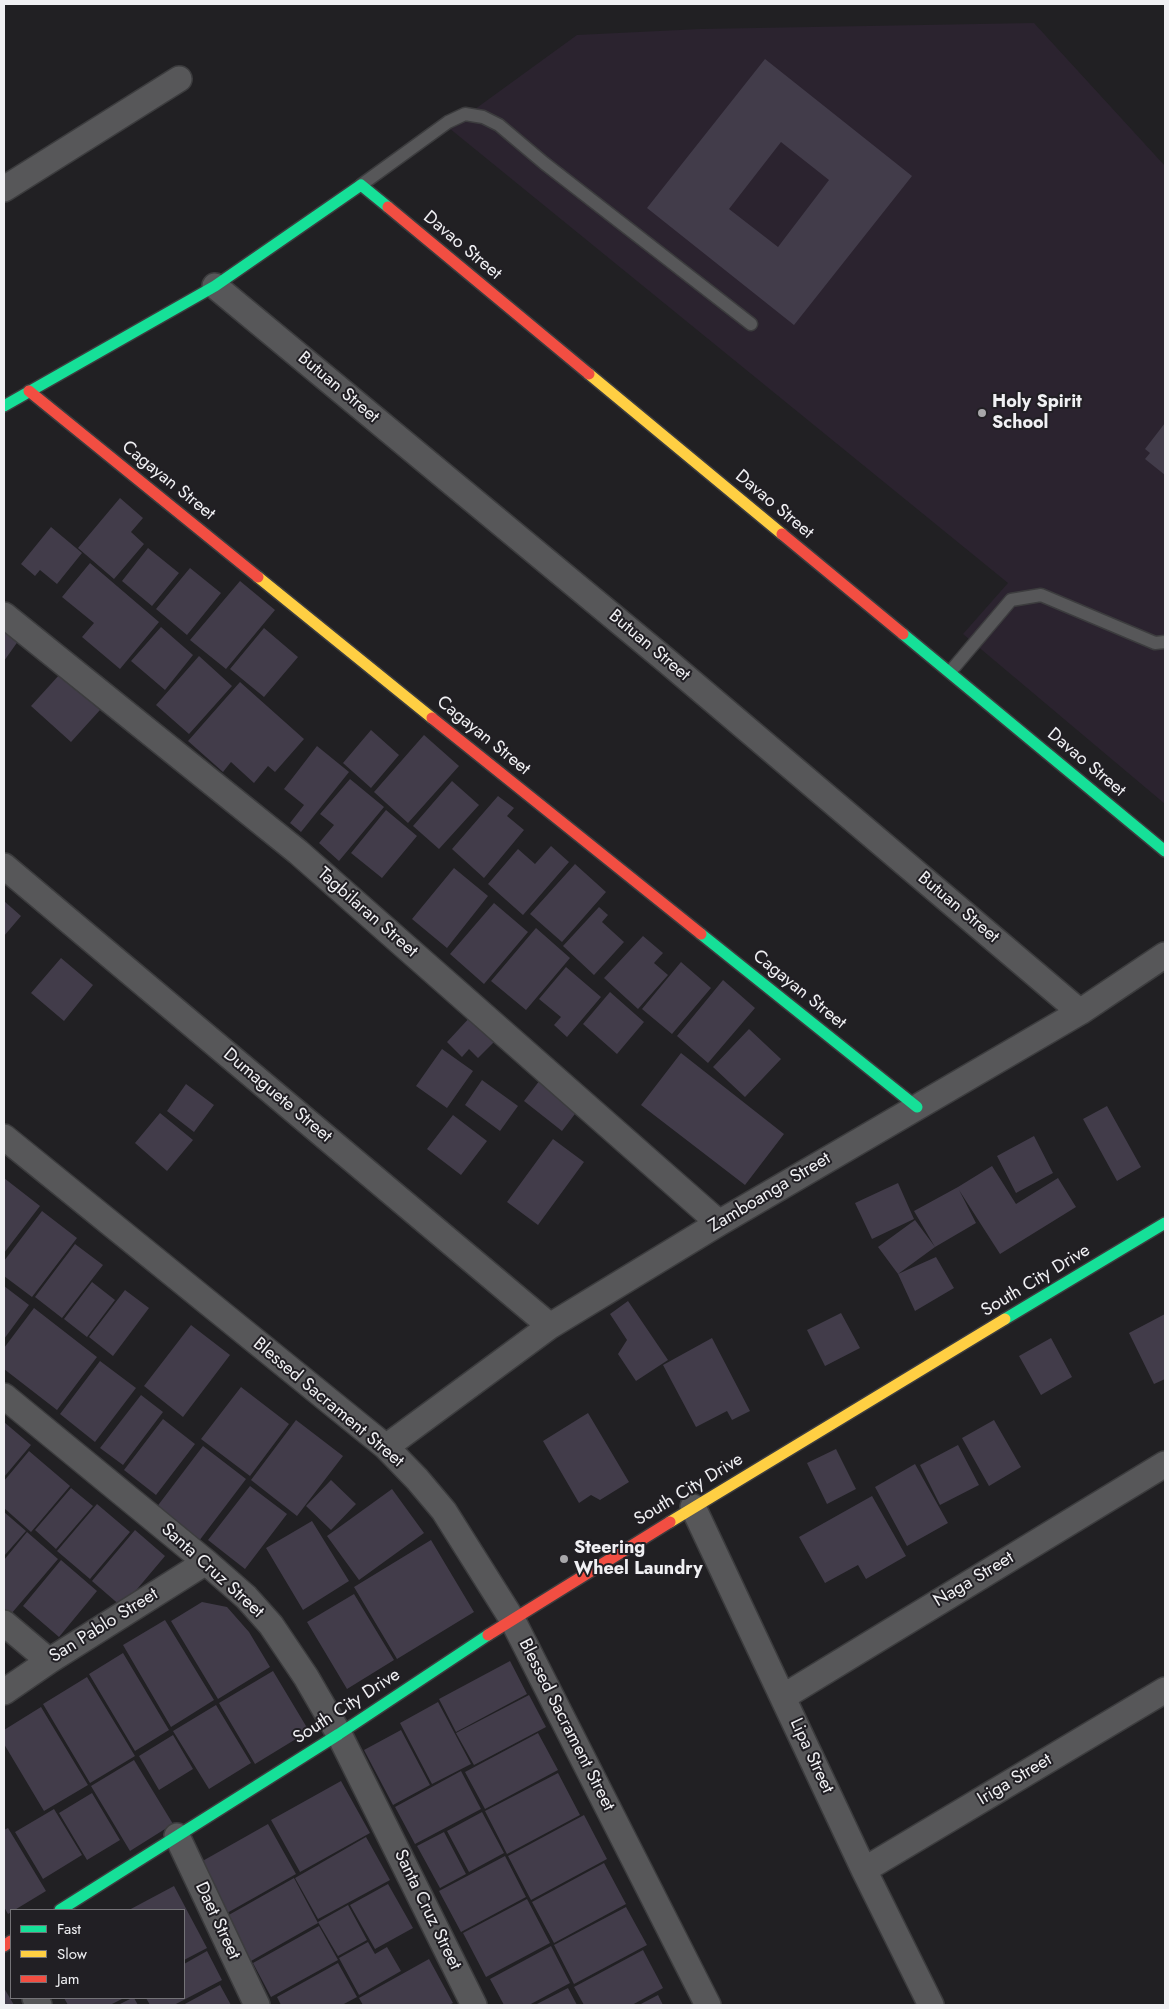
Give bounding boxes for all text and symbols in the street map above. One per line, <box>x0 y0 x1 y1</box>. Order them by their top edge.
street label: Davao Street <box>418 207 506 285</box>
street label: Butuan Street <box>293 348 383 428</box>
place label: Holy Spirit School <box>992 392 1082 434</box>
marker: Holy Spirit School <box>976 407 988 419</box>
street label: Cagayan Street <box>117 437 219 525</box>
street label: Davao Street <box>730 466 818 544</box>
street label: Butuan Street <box>604 606 694 686</box>
street label: Cagayan Street <box>432 692 534 780</box>
street label: Davao Street <box>1042 724 1130 802</box>
street label: Tagbilaran Street <box>312 864 422 962</box>
street label: Butuan Street <box>913 868 1003 948</box>
street label: Cagayan Street <box>748 946 850 1034</box>
street label: Dumaguete Street <box>218 1044 336 1148</box>
street label: Zamboanga Street <box>705 1148 835 1238</box>
street label: South City Drive <box>978 1240 1094 1322</box>
street label: Blessed Sacrament Street <box>248 1334 408 1472</box>
street label: South City Drive <box>631 1449 747 1531</box>
street label: Santa Cruz Street <box>156 1519 268 1623</box>
place label: Steering Wheel Laundry <box>574 1538 703 1580</box>
street label: Naga Street <box>930 1548 1018 1612</box>
marker: Steering Wheel Laundry <box>558 1553 570 1565</box>
street label: San Pablo Street <box>46 1584 162 1668</box>
street label: Blessed Sacrament Street <box>513 1635 619 1815</box>
street label: South City Drive <box>290 1664 404 1750</box>
street label: Lipa Street <box>784 1715 838 1797</box>
street label: Iriga Street <box>974 1749 1056 1811</box>
street label: Santa Cruz Street <box>389 1846 465 1974</box>
street label: Daet Street <box>190 1879 244 1963</box>
legend <box>10 1909 185 1999</box>
text: Fast <box>57 1918 81 1940</box>
text: Slow <box>57 1943 87 1965</box>
text: Jam <box>57 1968 80 1990</box>

